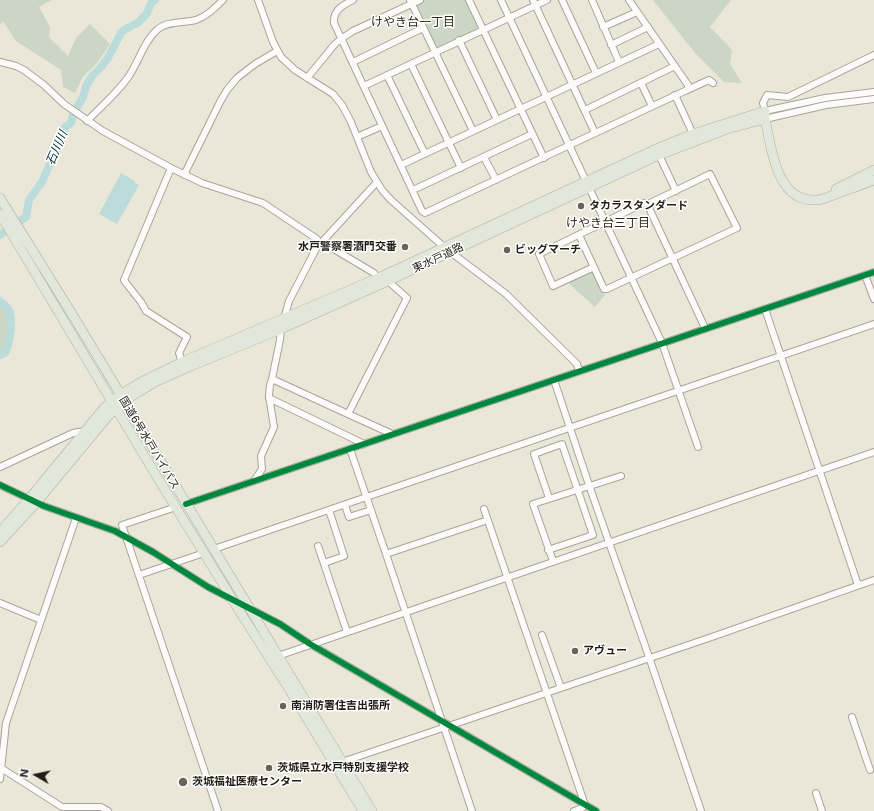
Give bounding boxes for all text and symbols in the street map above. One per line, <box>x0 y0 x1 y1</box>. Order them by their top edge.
district label: けやき台一丁目 <box>371 15 455 29</box>
water label: 石川川 <box>43 129 71 167</box>
place label: タカラスタンダード <box>589 199 688 213</box>
marker: タカラスタンダード <box>576 201 586 211</box>
district label: けやき台三丁目 <box>566 216 650 230</box>
place label: 水戸警察署酒門交番 <box>298 240 397 254</box>
street label: 東水戸道路 <box>410 240 466 276</box>
marker: 水戸警察署酒門交番 <box>400 242 410 252</box>
place label: ビッグマーチ <box>515 243 581 257</box>
marker: ビッグマーチ <box>502 245 512 255</box>
street label: 国道6号水戸バイパス <box>116 394 182 492</box>
place label: アヴュー <box>583 644 627 658</box>
marker: アヴュー <box>570 646 580 656</box>
place label: 南消防署住吉出張所 <box>291 699 390 713</box>
marker: 南消防署住吉出張所 <box>278 701 288 711</box>
north arrow <box>16 755 56 795</box>
place label: 茨城県立水戸特別支援学校 <box>277 761 409 775</box>
marker: 茨城県立水戸特別支援学校 <box>264 763 274 773</box>
text: N <box>17 768 32 778</box>
place label: 茨城福祉医療センター <box>192 775 302 789</box>
marker: 茨城福祉医療センター <box>177 776 189 788</box>

